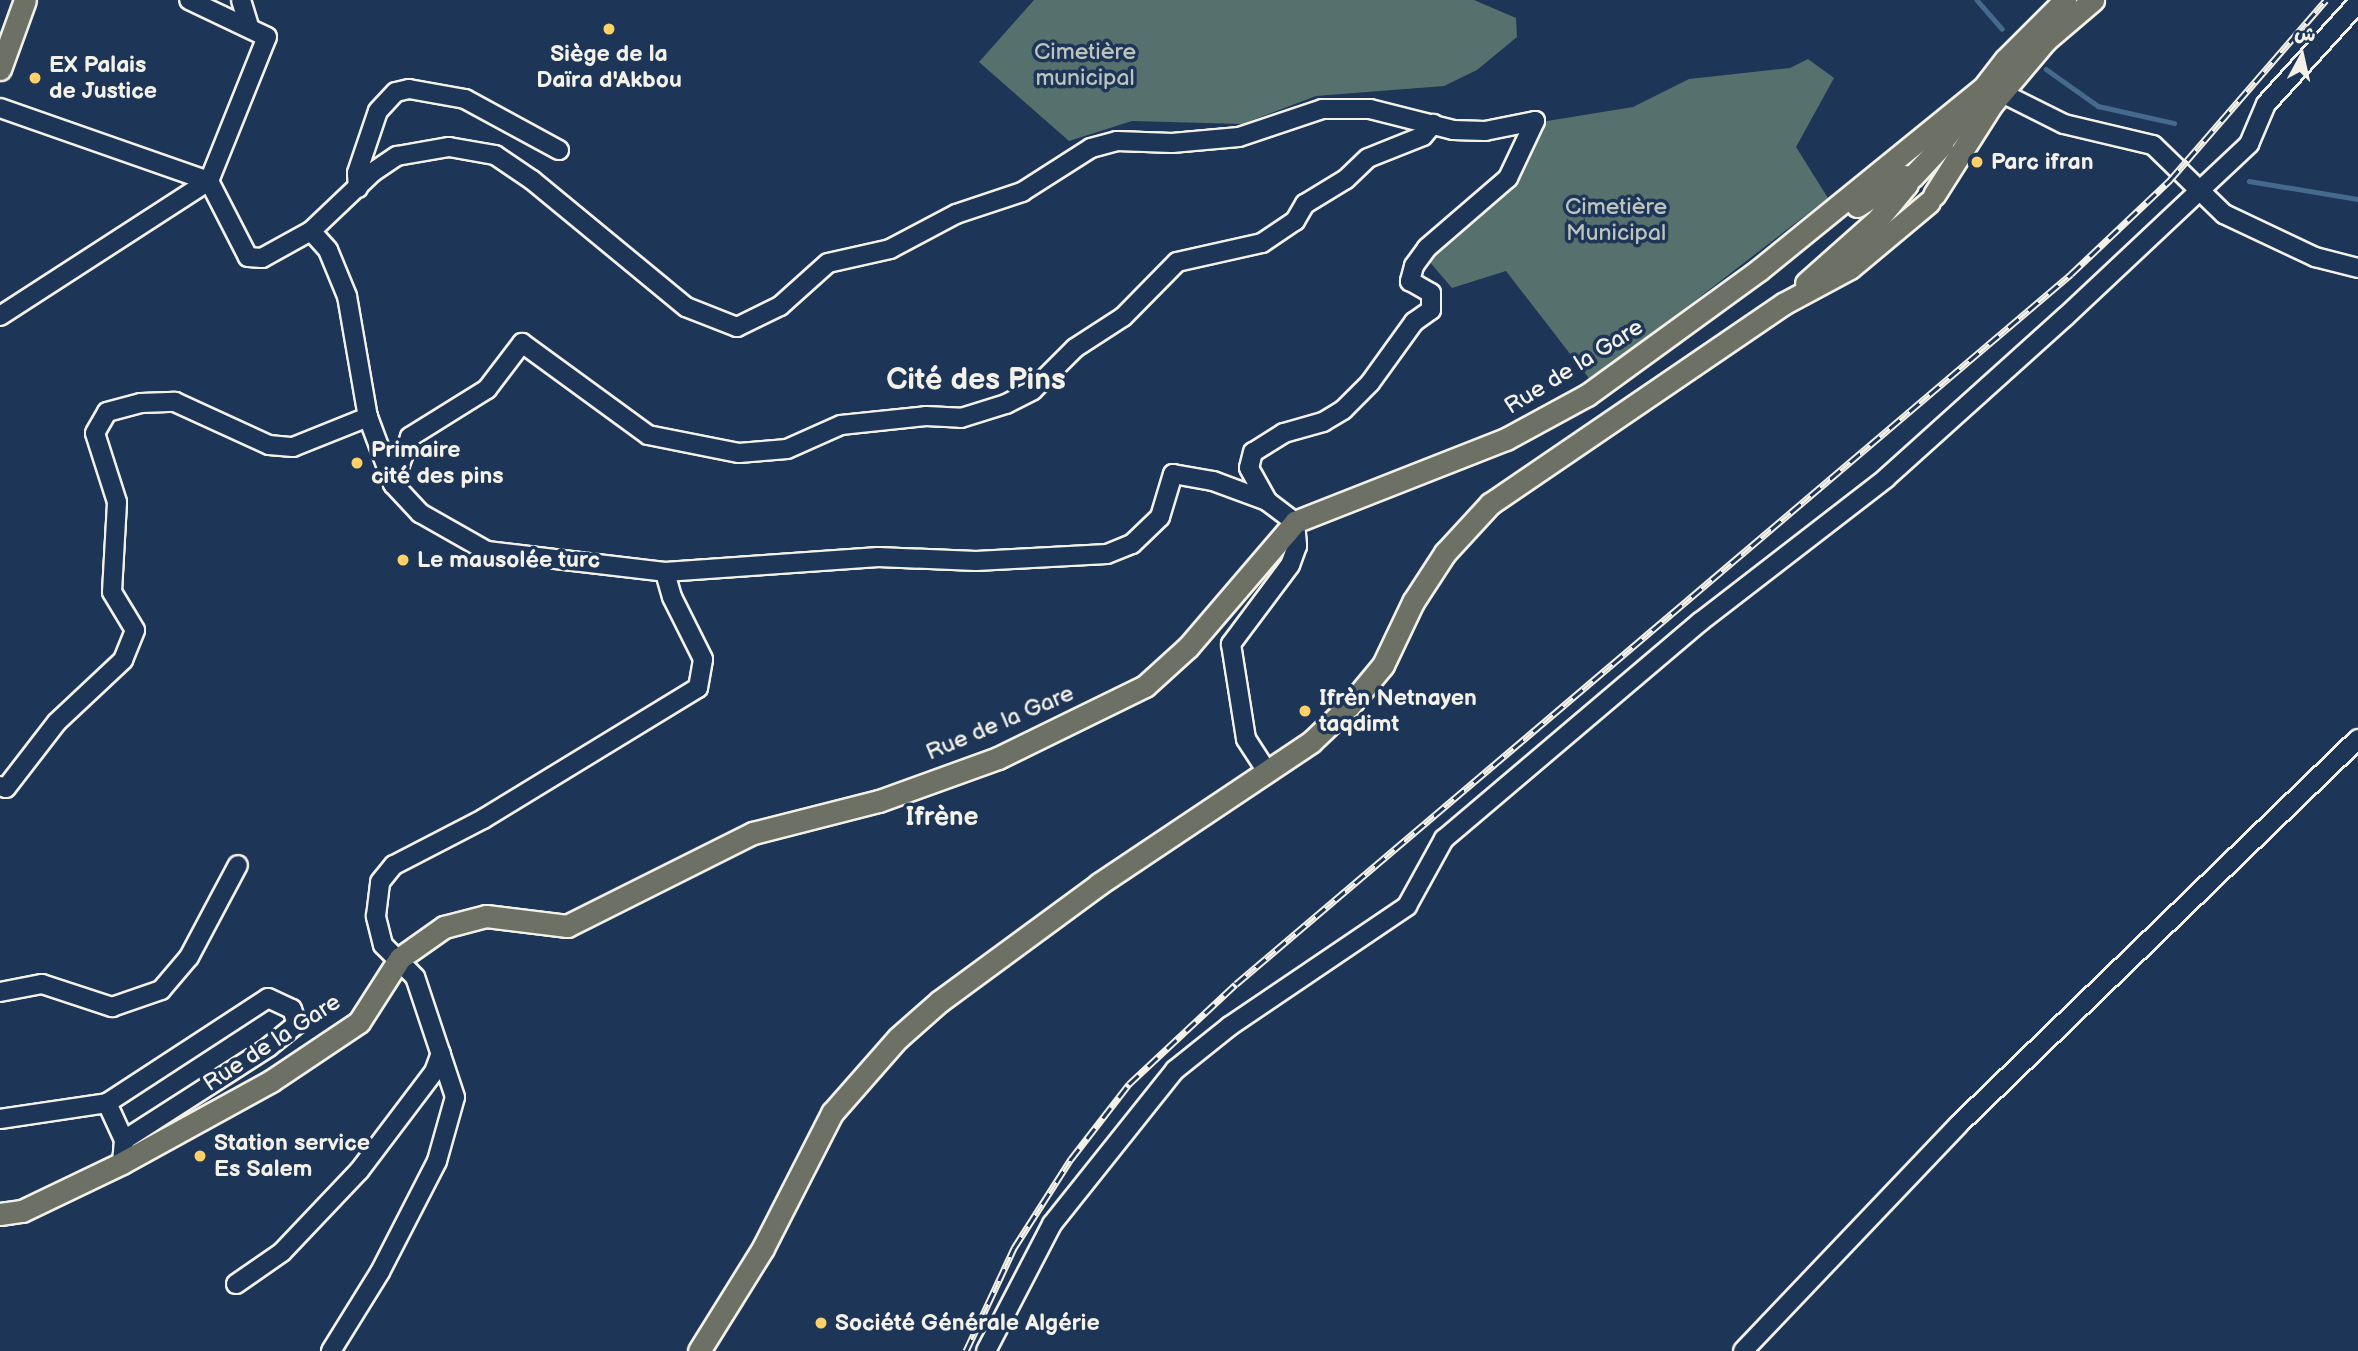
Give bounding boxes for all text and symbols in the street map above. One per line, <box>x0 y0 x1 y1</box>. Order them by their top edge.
marker: Siège de la Daïra d'Akbou <box>601 21 617 37</box>
north arrow <box>2267 21 2337 91</box>
text: ش <box>2293 22 2317 48</box>
park label: Cimetière municipal <box>1034 38 1136 92</box>
place label: Siège de la Daïra d'Akbou <box>536 40 682 94</box>
place label: EX Palais de Justice <box>49 51 157 105</box>
marker: EX Palais de Justice <box>27 70 43 86</box>
place label: Parc ifran <box>1991 148 2094 176</box>
marker: Parc ifran <box>1969 154 1985 170</box>
park label: Cimetière Municipal <box>1565 193 1667 247</box>
street label: Rue de la Gare <box>1500 313 1648 421</box>
district label: Cité des Pins <box>886 362 1066 398</box>
place label: Primaire cité des pins <box>371 436 504 490</box>
marker: Primaire cité des pins <box>349 455 365 471</box>
place label: Le mausolée turc <box>417 546 600 574</box>
marker: Le mausolée turc <box>395 552 411 568</box>
street label: Rue de la Gare <box>922 679 1078 767</box>
place label: Ifrèn Netnayen taqdimt <box>1319 684 1477 738</box>
marker: Ifrèn Netnayen taqdimt <box>1297 703 1313 719</box>
district label: Ifrène <box>906 802 978 834</box>
street label: Rue de la Gare <box>198 988 346 1098</box>
place label: Station service Es Salem <box>214 1129 370 1183</box>
marker: Station service Es Salem <box>192 1148 208 1164</box>
place label: Société Générale Algérie <box>835 1309 1100 1337</box>
marker: Société Générale Algérie <box>813 1315 829 1331</box>

